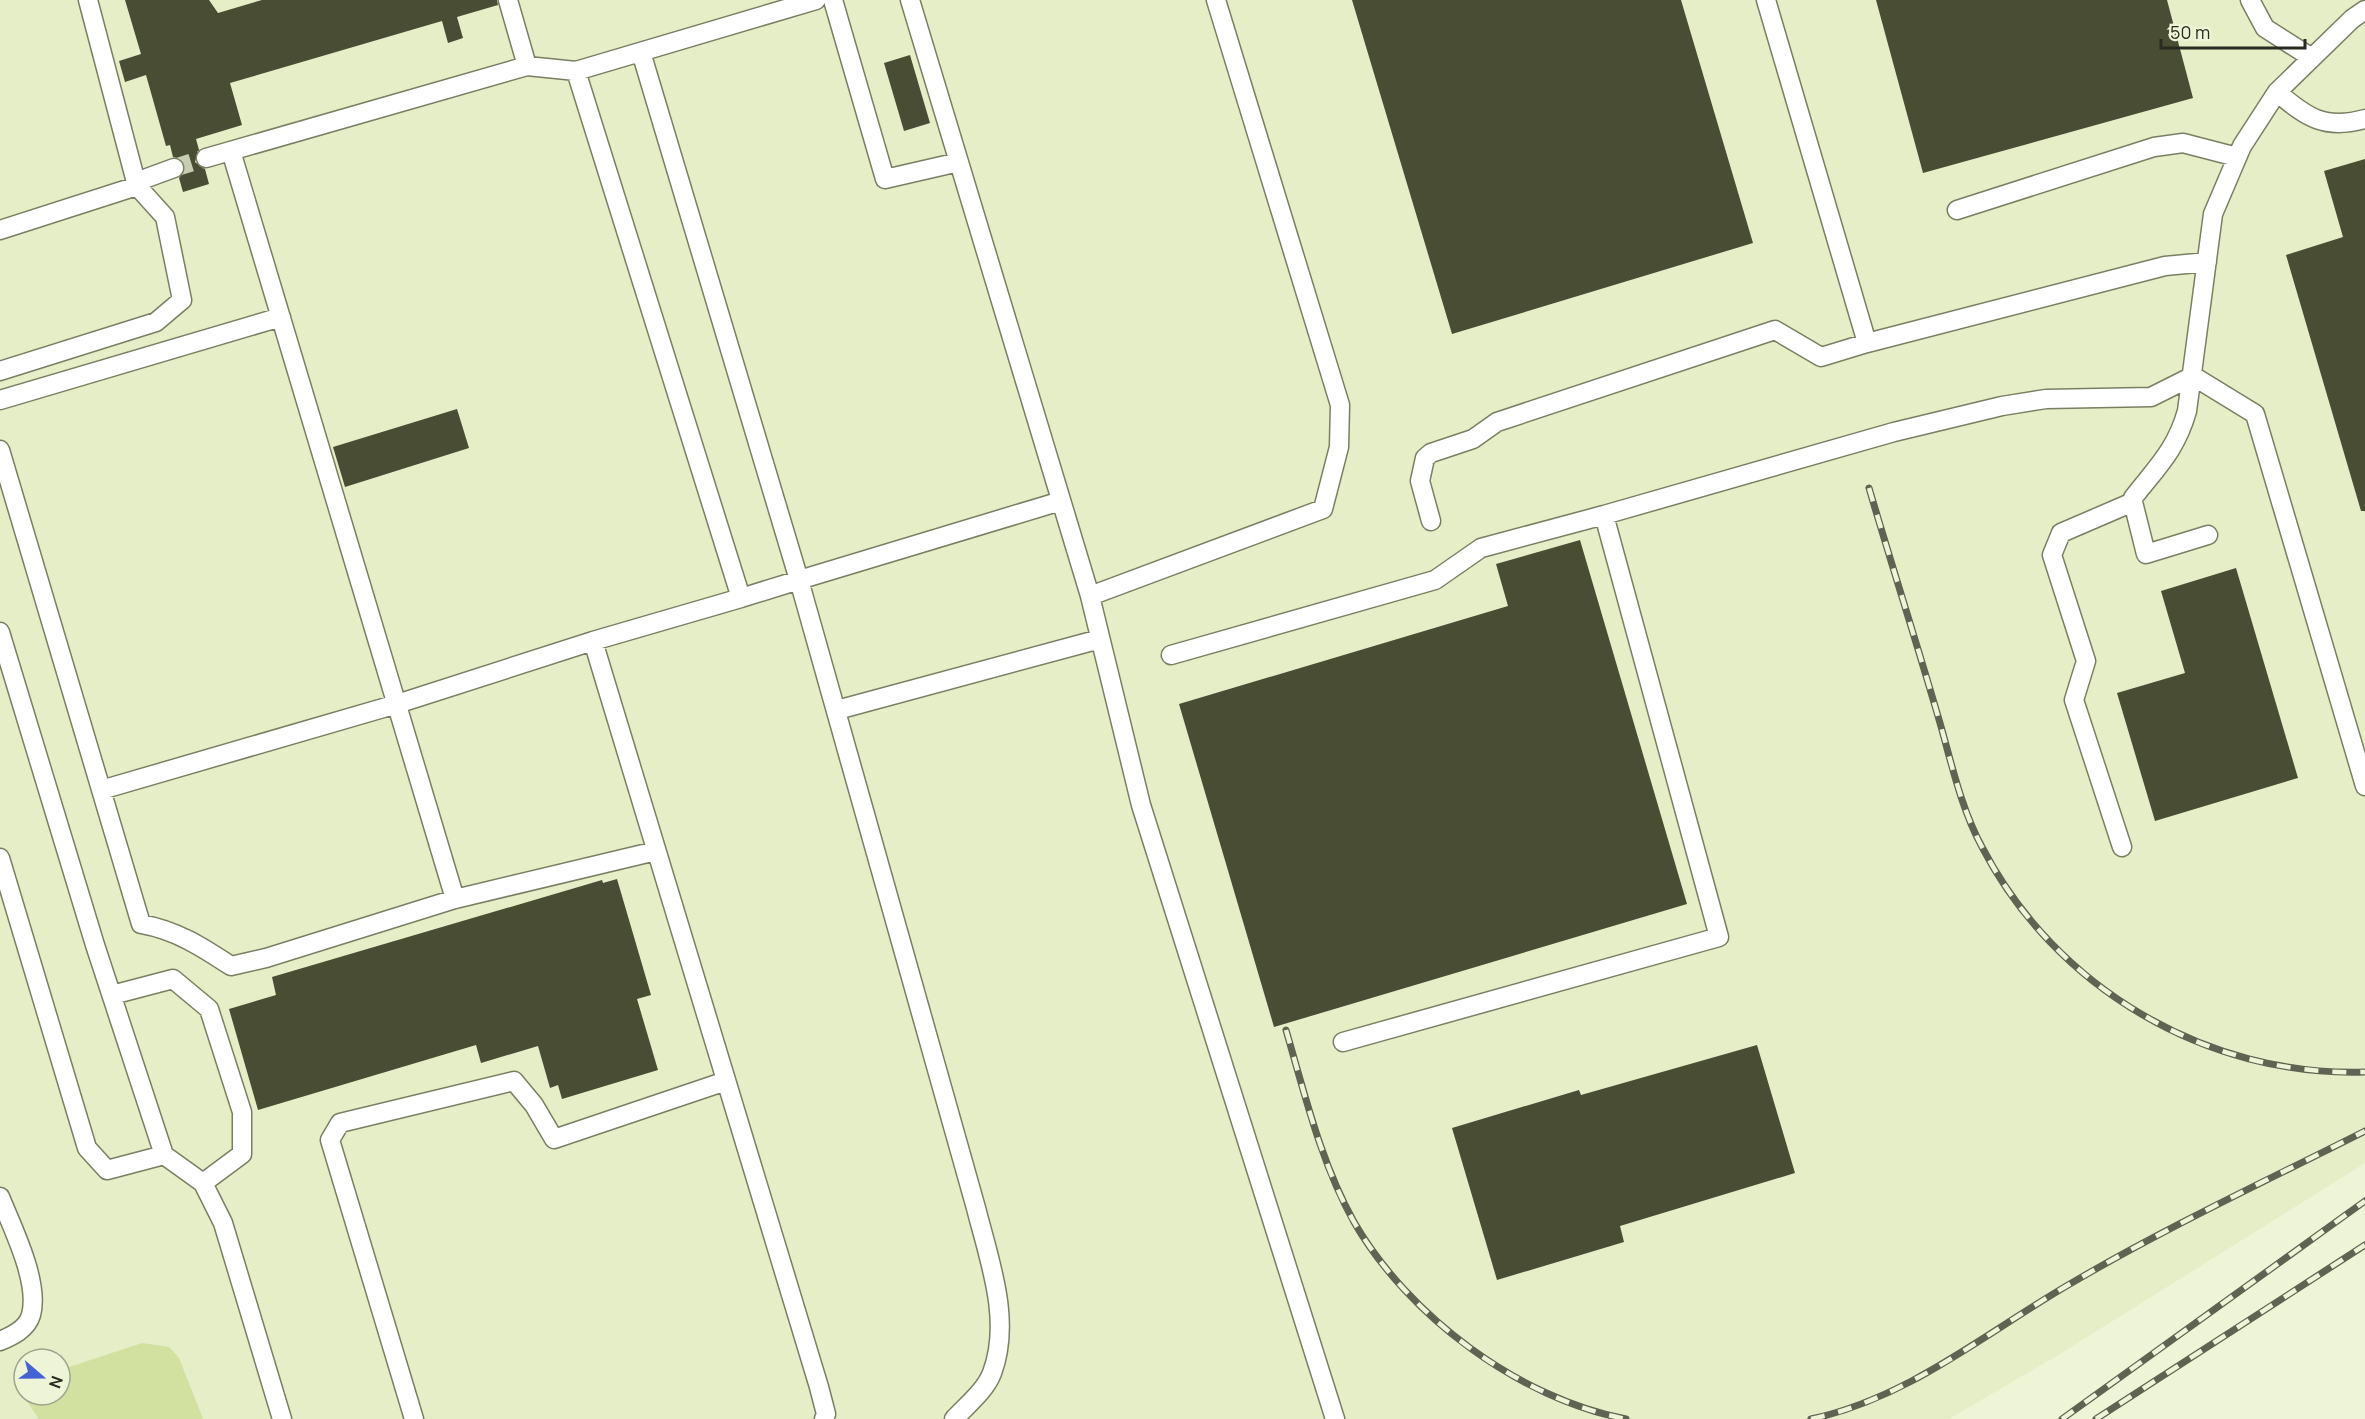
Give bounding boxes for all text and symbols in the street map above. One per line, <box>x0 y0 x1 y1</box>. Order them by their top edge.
scale bar <box>2161 12 2305 50</box>
text: 50 m <box>2170 20 2210 44</box>
north arrow <box>12 1347 72 1407</box>
text: N <box>44 1373 68 1391</box>

